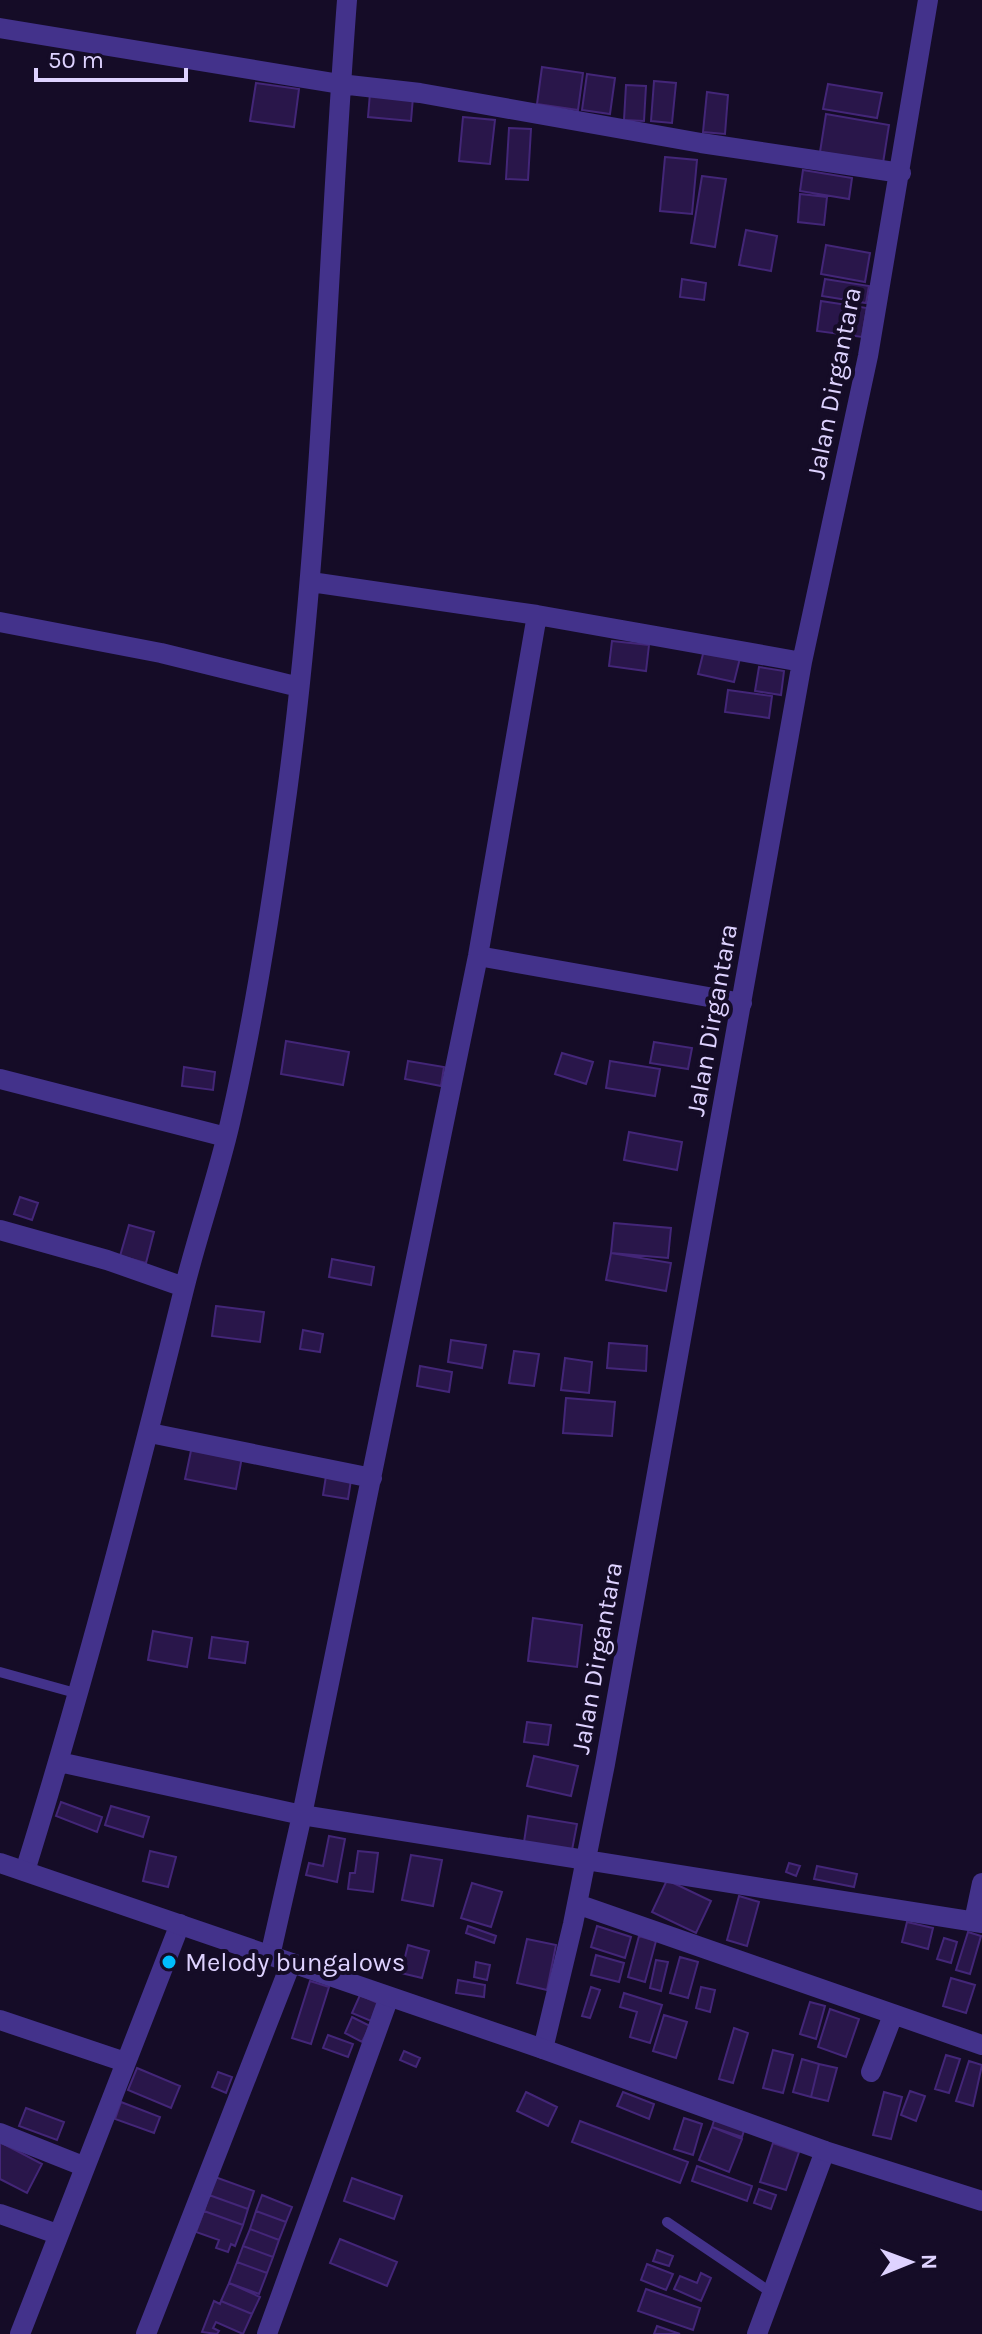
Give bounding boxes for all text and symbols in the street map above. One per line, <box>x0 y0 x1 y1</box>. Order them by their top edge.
scale bar <box>36 32 186 82</box>
text: 50 m <box>48 46 104 74</box>
street label: Jalan Dirgantara <box>800 285 868 481</box>
street label: Jalan Dirgantara <box>680 921 744 1119</box>
street label: Jalan Dirgantara <box>565 1559 629 1757</box>
place label: Melody bungalows <box>185 1947 405 1978</box>
marker: Melody bungalows <box>160 1953 178 1971</box>
north arrow <box>870 2222 950 2302</box>
text: N <box>916 2254 942 2270</box>

